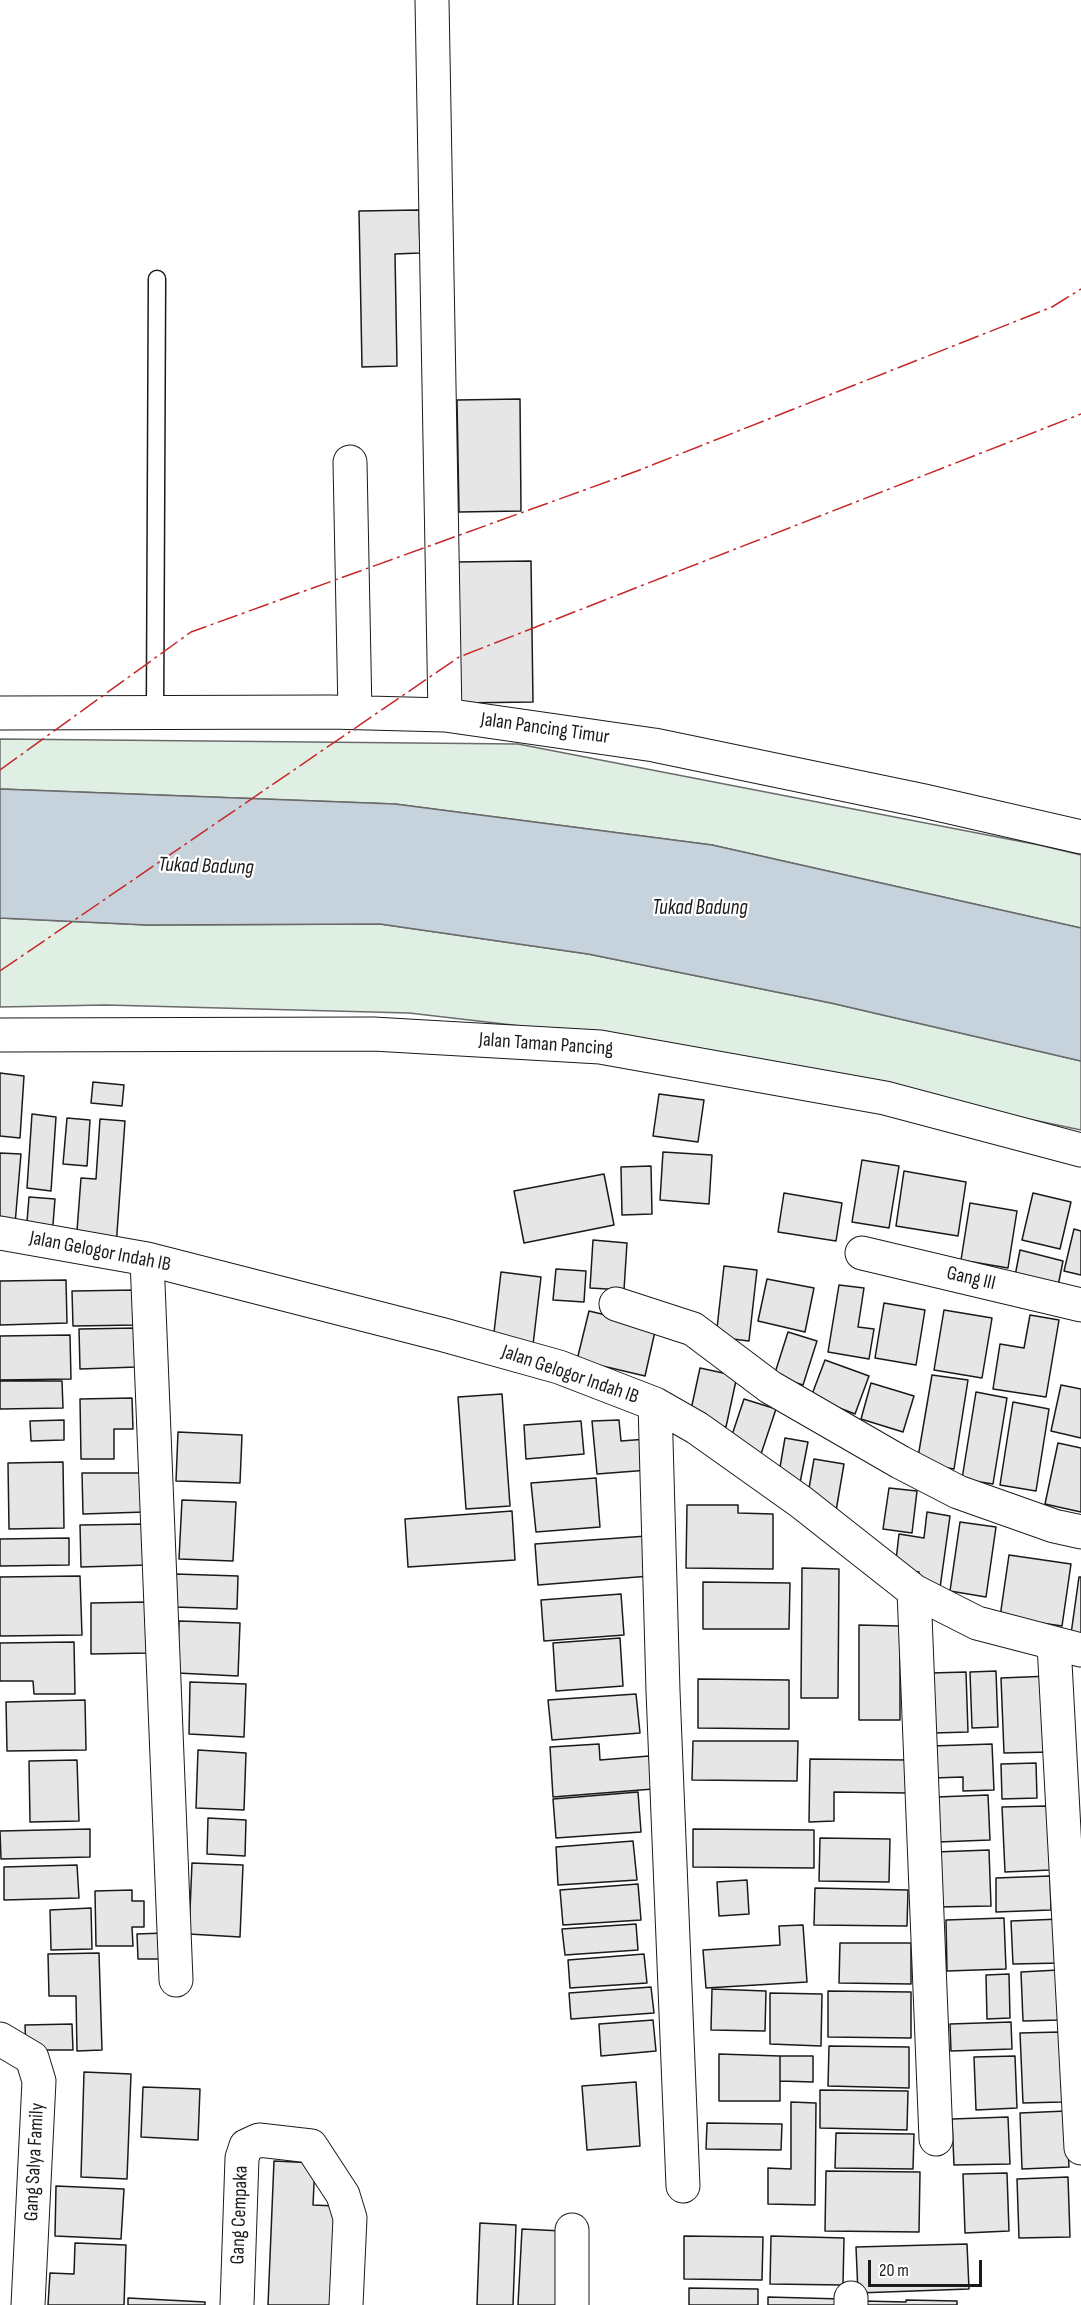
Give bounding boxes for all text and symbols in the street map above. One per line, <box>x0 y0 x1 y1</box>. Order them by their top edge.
street label: Jalan Pancing Timur <box>479 708 611 750</box>
water label: Tukad Badung <box>158 853 254 881</box>
water label: Tukad Badung <box>652 896 748 922</box>
street label: Jalan Taman Pancing <box>478 1028 614 1062</box>
street label: Jalan Gelogor Indah IB <box>27 1227 173 1277</box>
street label: Gang III <box>944 1262 998 1296</box>
street label: Jalan Gelogor Indah IB <box>498 1340 642 1410</box>
street label: Gang Salya Family <box>20 2102 50 2222</box>
street label: Gang Cempaka <box>226 2165 254 2265</box>
scale bar <box>871 2248 985 2286</box>
text: 20 m <box>879 2260 909 2281</box>

